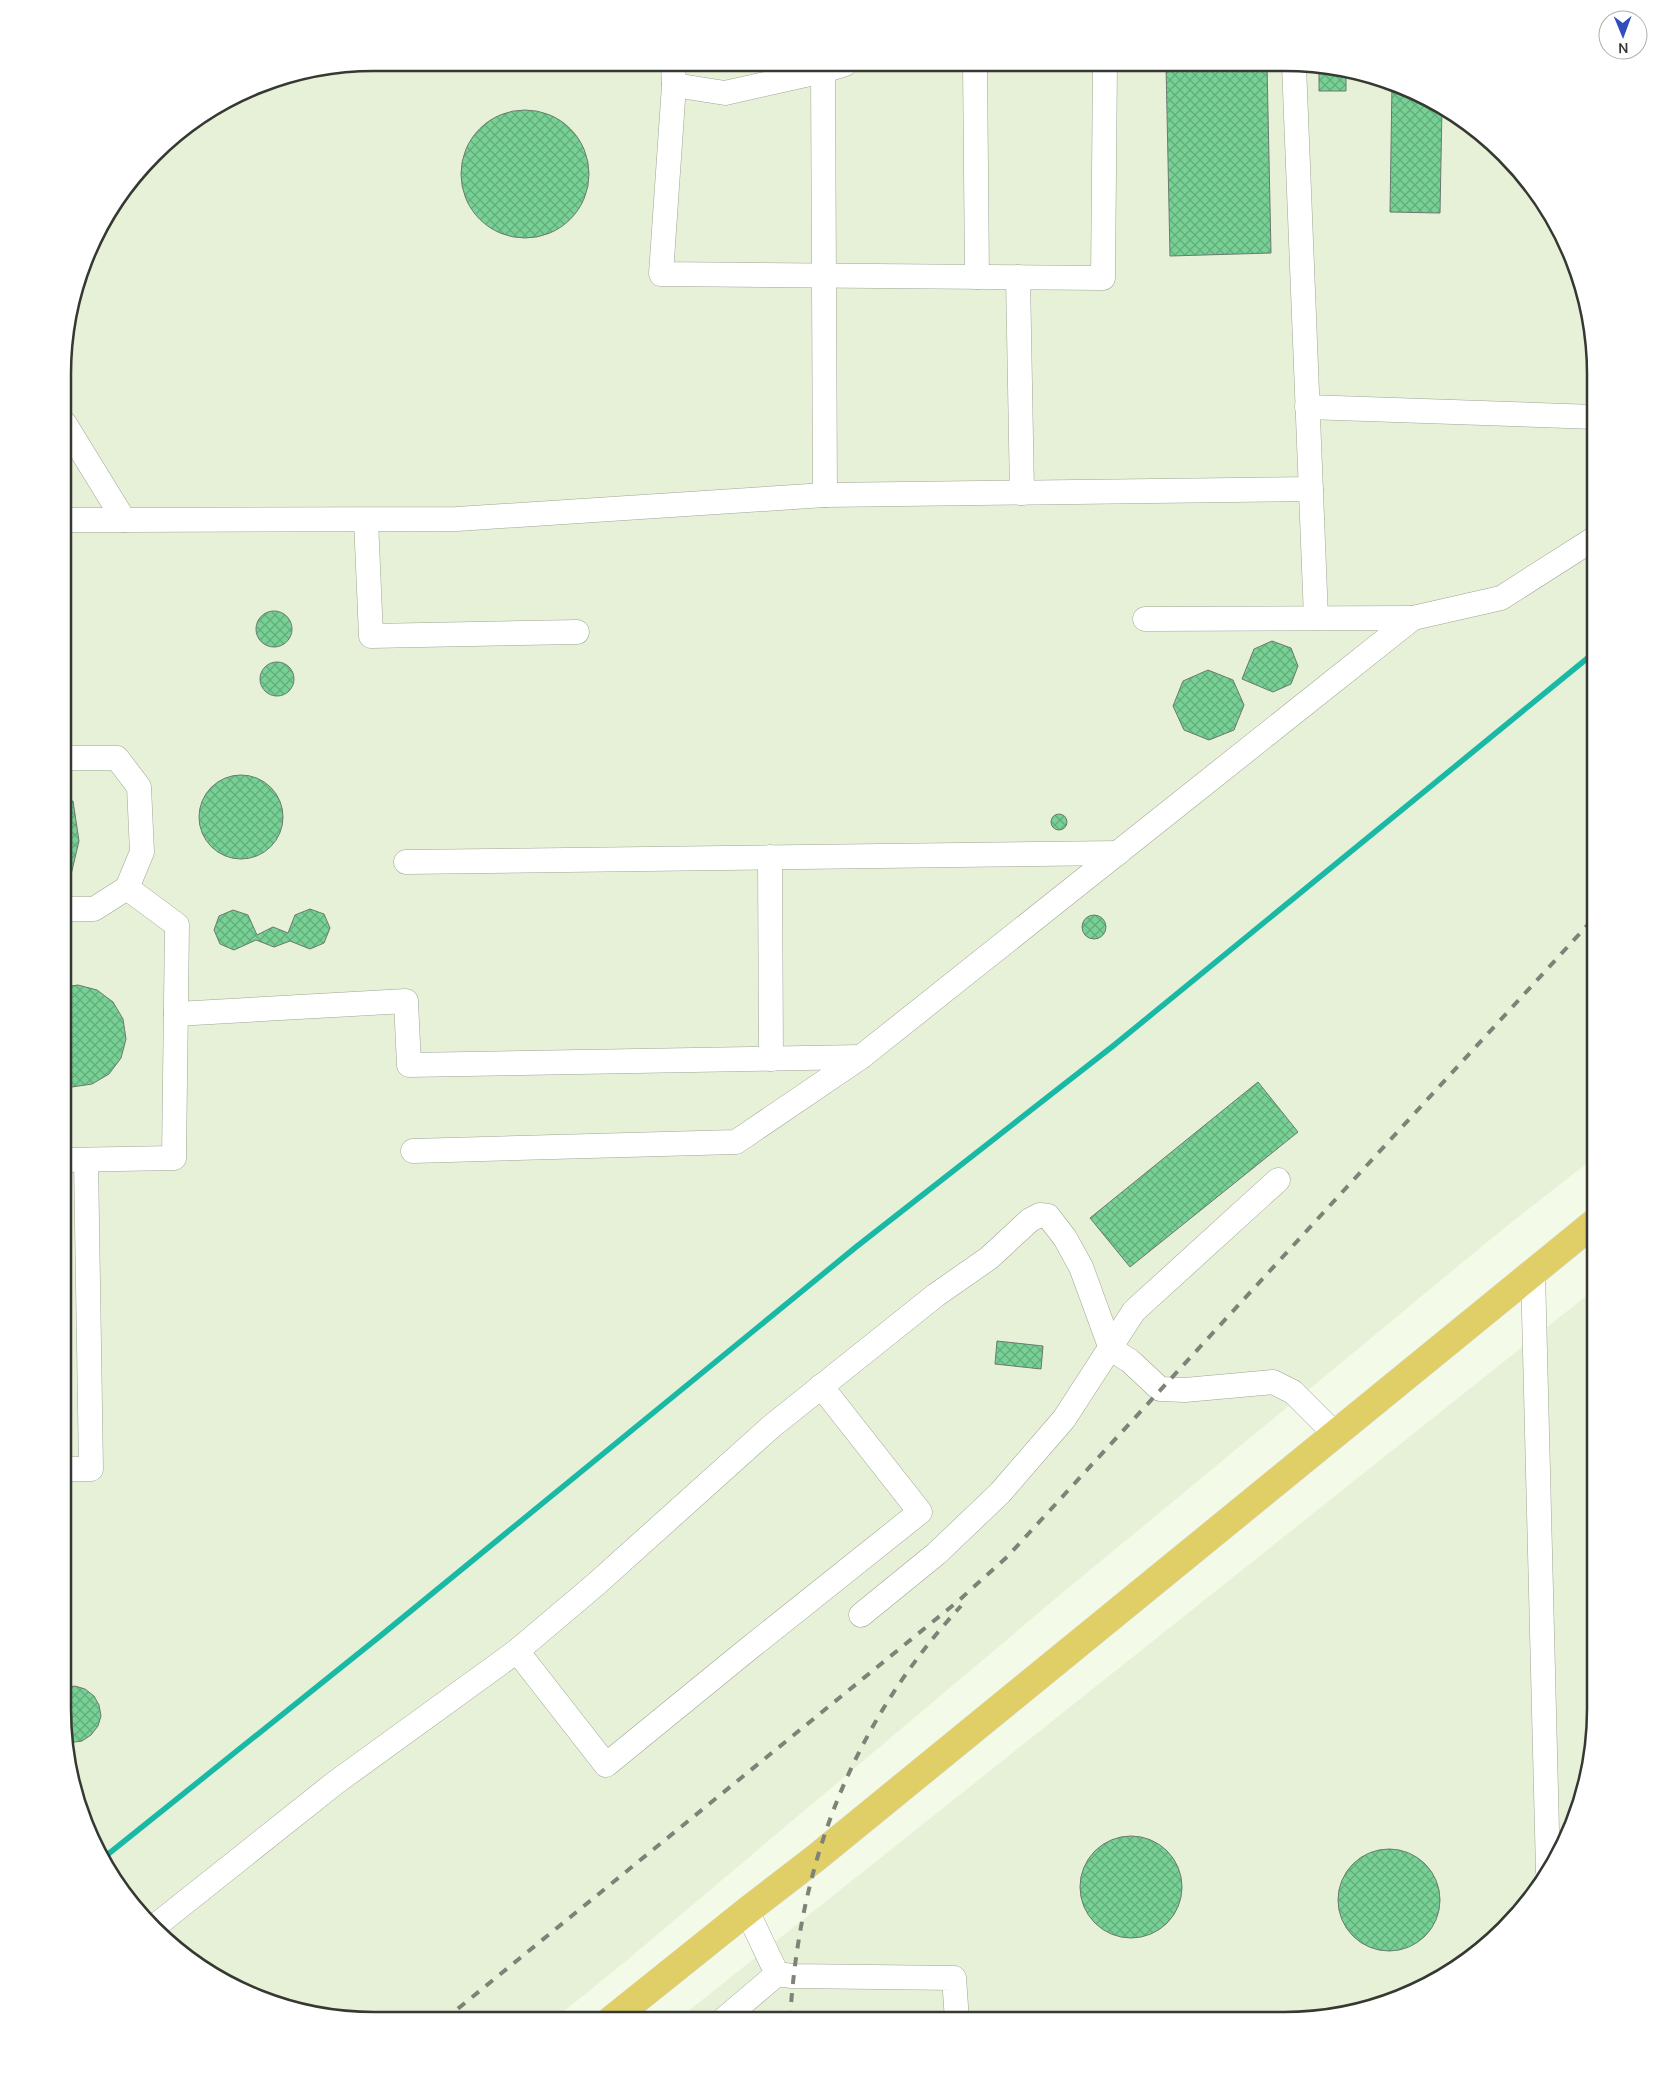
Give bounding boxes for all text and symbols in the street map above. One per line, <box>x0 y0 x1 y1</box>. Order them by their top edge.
north arrow <box>1598 10 1648 60</box>
text: N <box>1618 39 1628 58</box>

